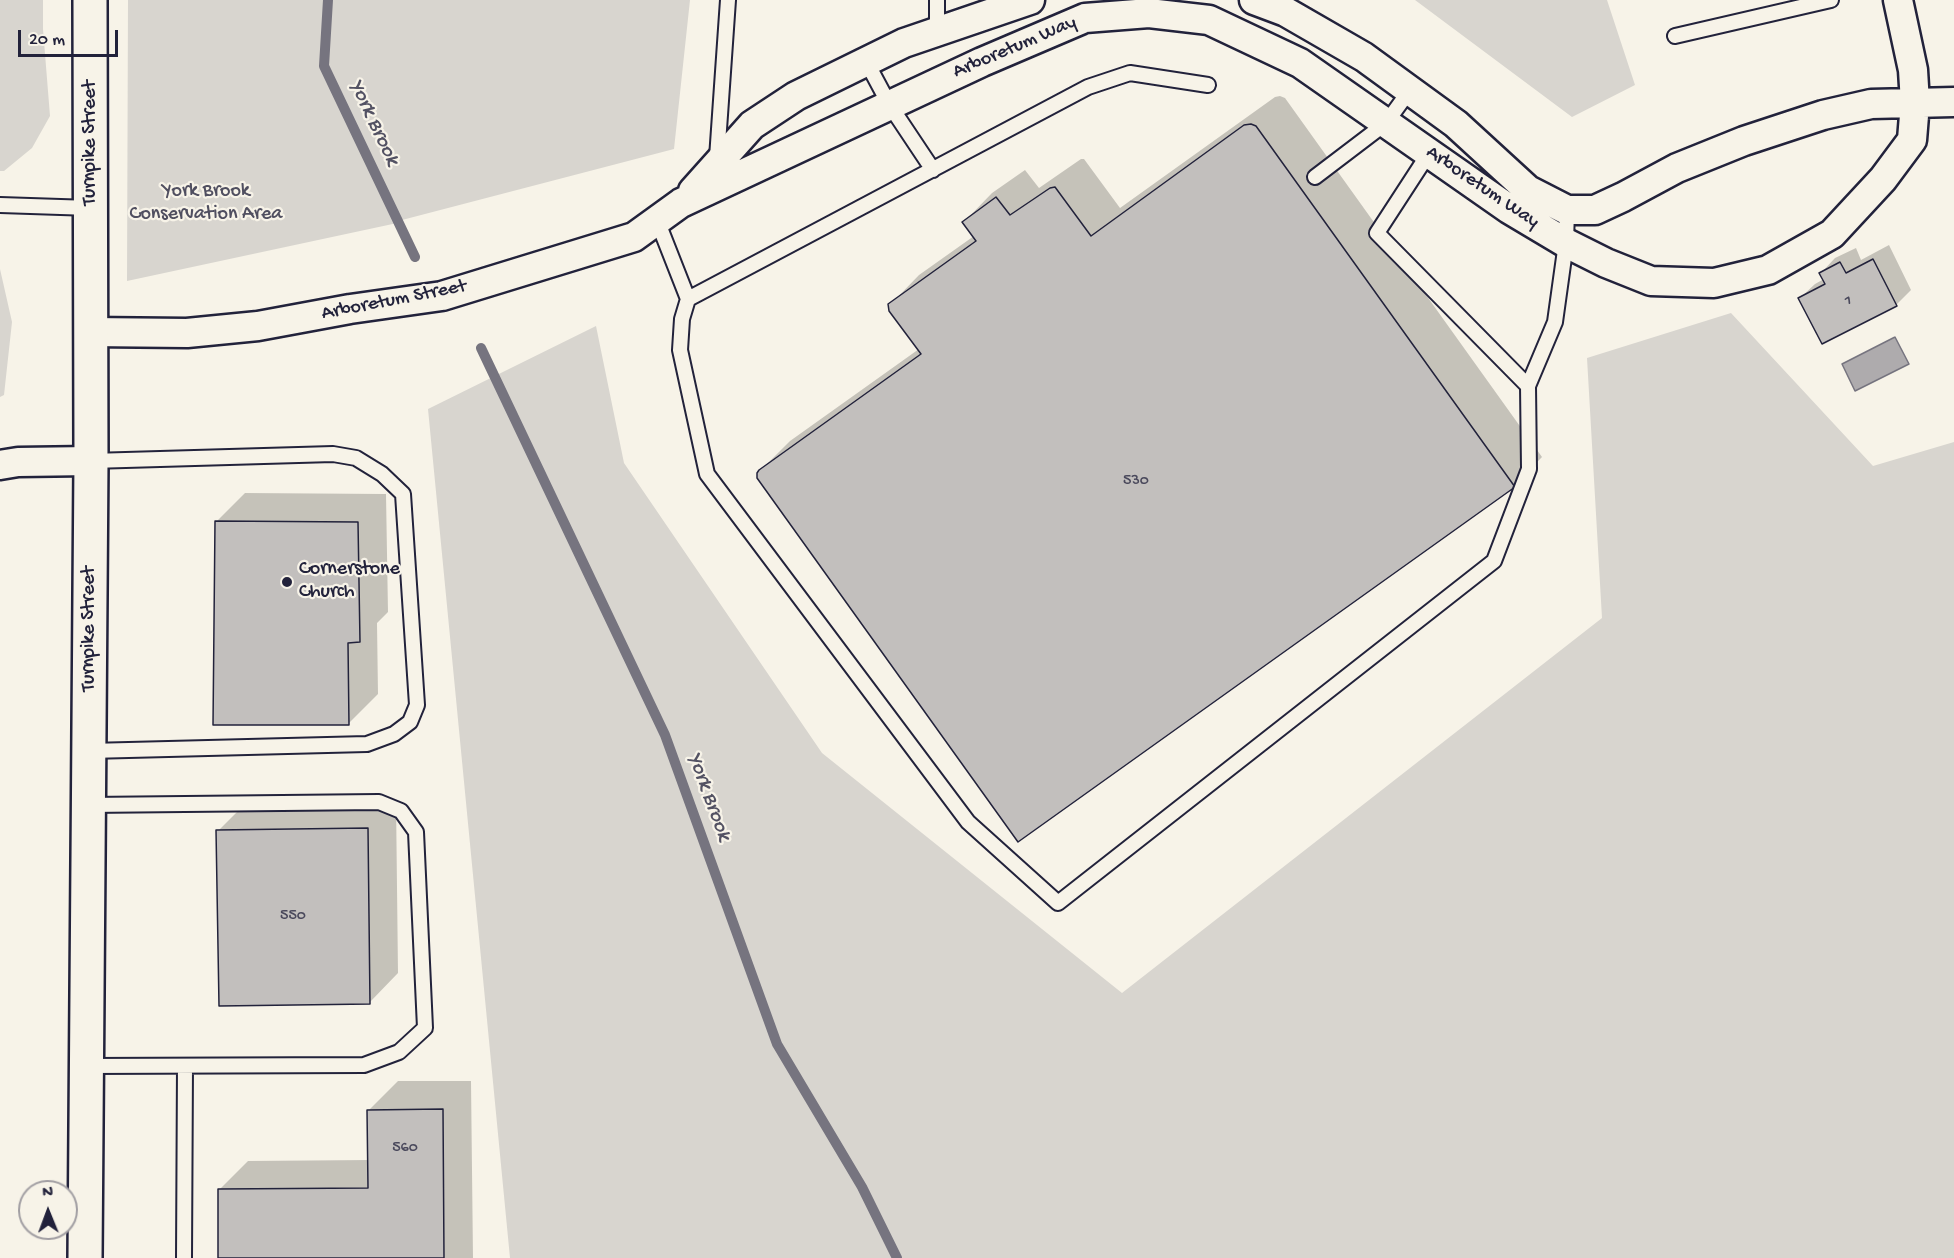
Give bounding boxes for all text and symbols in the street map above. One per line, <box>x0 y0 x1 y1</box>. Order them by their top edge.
street label: Arboretum Way <box>950 11 1080 85</box>
scale bar <box>21 18 122 56</box>
text: 20 m <box>29 30 65 51</box>
water label: York Brook <box>342 76 404 170</box>
street label: Turnpike Street <box>79 80 103 206</box>
street label: Arboretum Way <box>1421 141 1543 235</box>
park label: York Brook Conservation Area <box>130 180 282 227</box>
street label: Arboretum Street <box>320 275 468 327</box>
house number: 1 <box>1845 292 1851 312</box>
house number: 530 <box>1123 472 1149 492</box>
place label: Cornerstone Church <box>299 558 400 605</box>
street label: Turnpike Street <box>78 566 102 692</box>
marker: Cornerstone Church <box>280 575 294 589</box>
water label: York Brook <box>680 750 736 844</box>
house number: 550 <box>280 907 306 927</box>
house number: 560 <box>392 1139 418 1159</box>
north arrow <box>18 1180 78 1240</box>
text: N <box>42 1184 53 1203</box>

